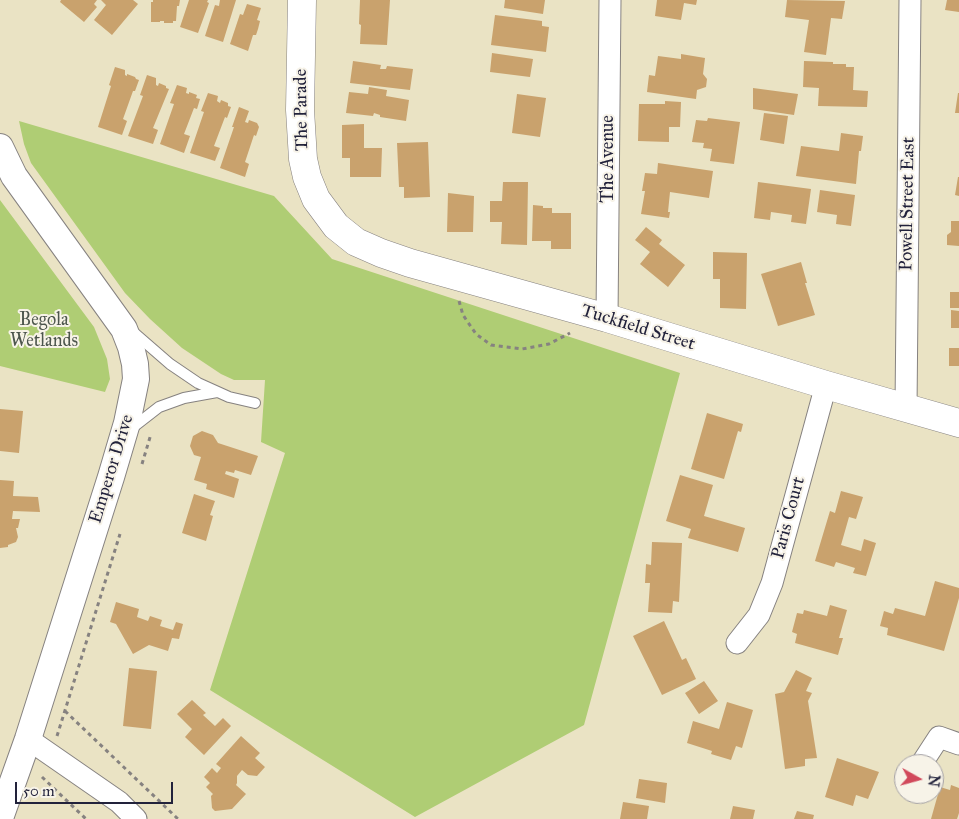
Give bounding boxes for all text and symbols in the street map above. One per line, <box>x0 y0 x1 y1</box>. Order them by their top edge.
street label: The Parade <box>290 69 314 151</box>
street label: The Avenue <box>598 115 620 203</box>
street label: Powell Street East <box>896 137 920 271</box>
street label: Tuckfield Street <box>578 300 698 356</box>
park label: Begola Wetlands <box>10 310 78 352</box>
street label: Emperor Drive <box>85 412 139 526</box>
street label: Paris Court <box>768 475 810 561</box>
north arrow <box>894 754 944 804</box>
scale bar <box>18 772 175 804</box>
text: N <box>924 774 943 788</box>
text: 50 m <box>23 782 55 800</box>

